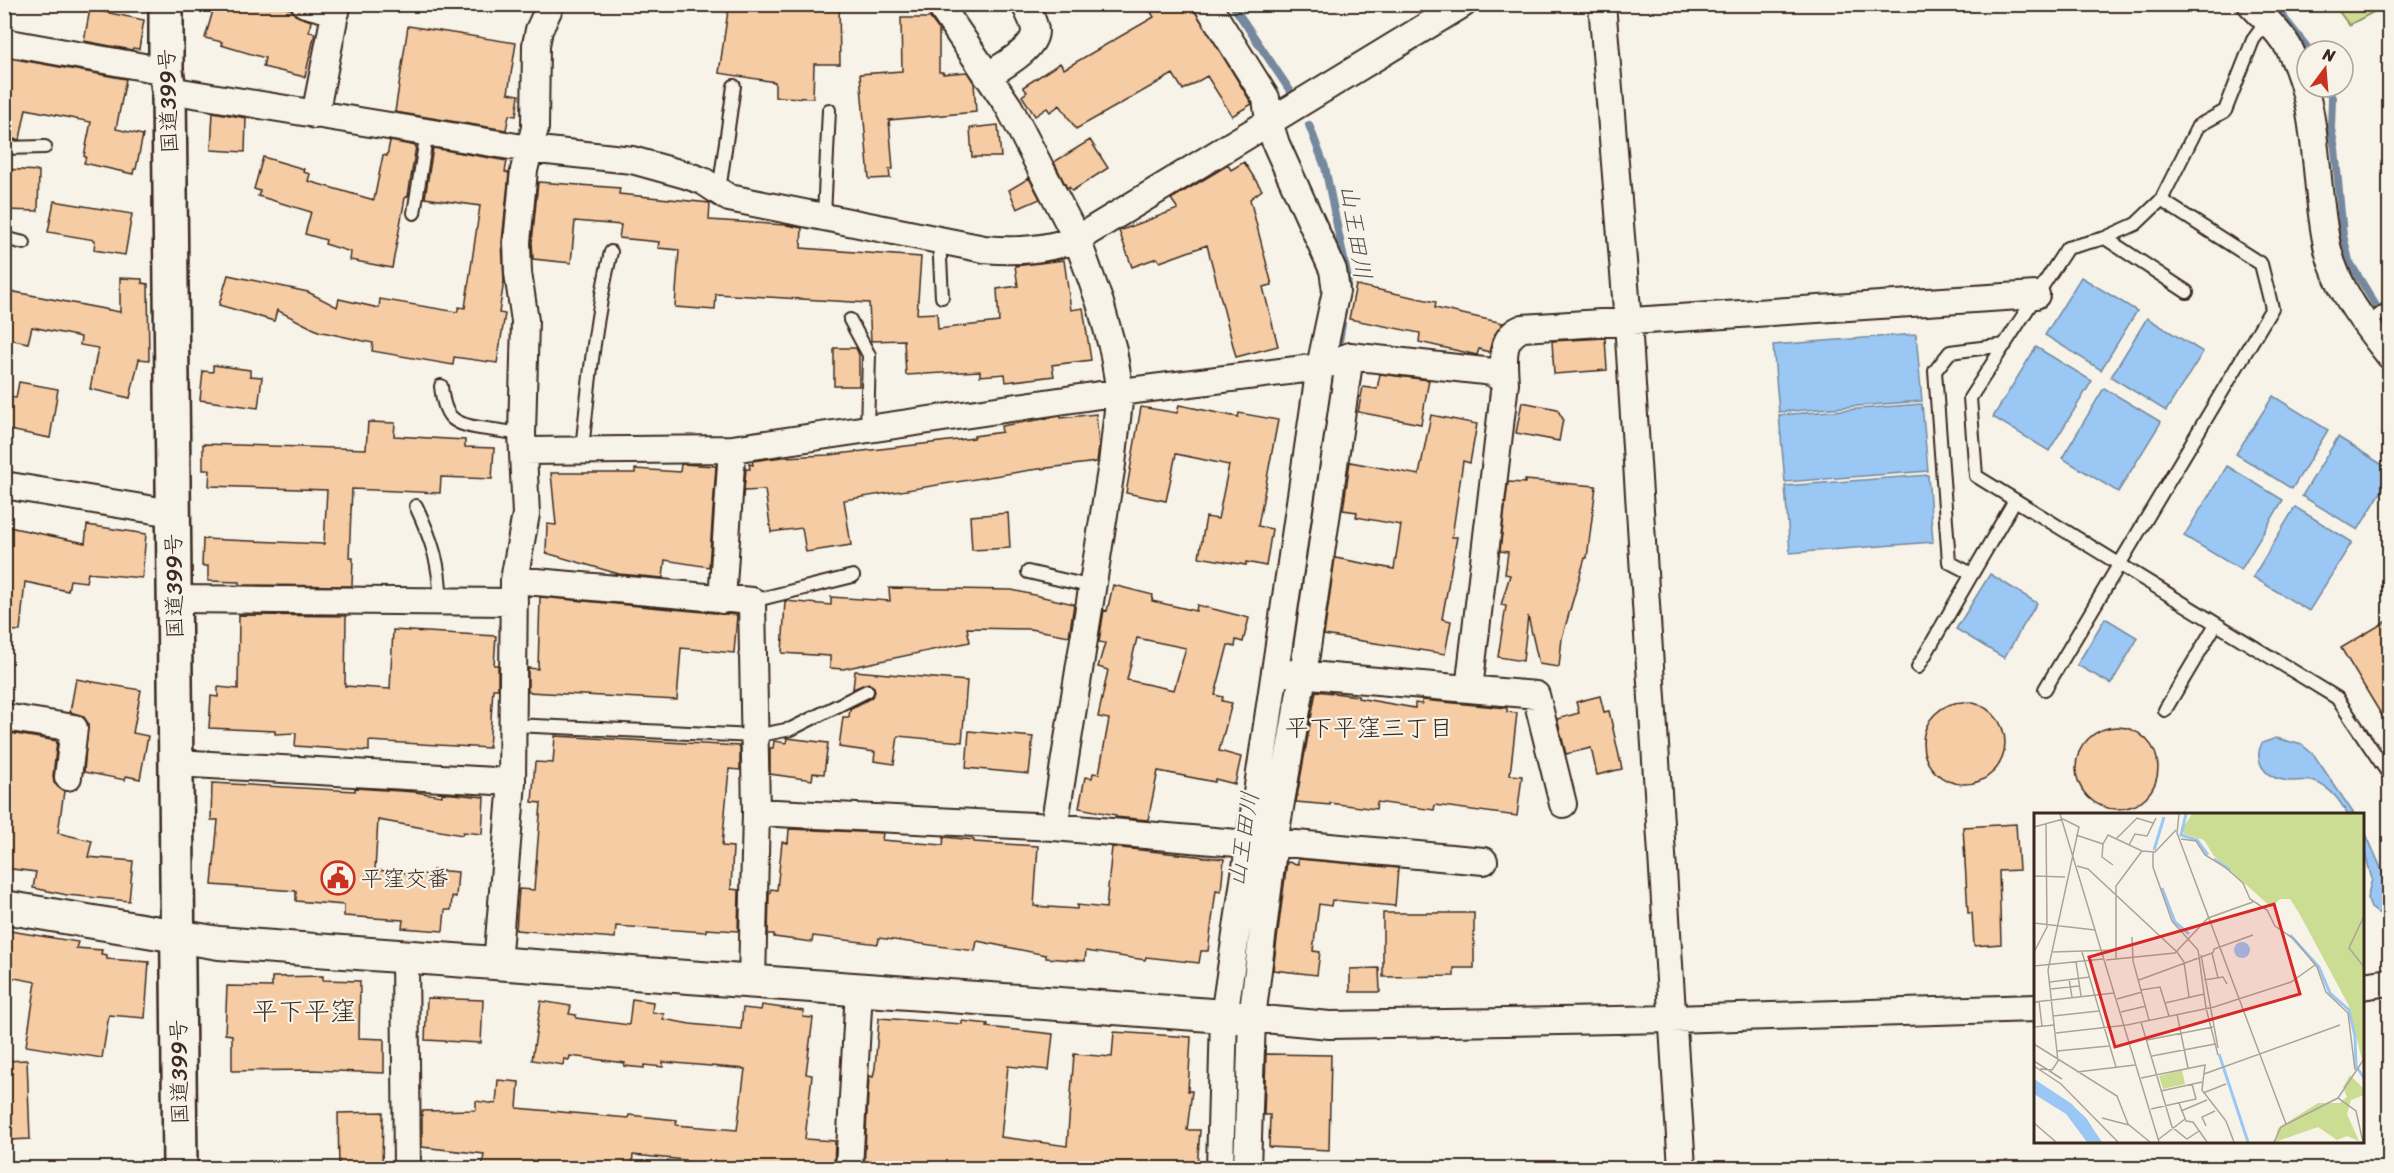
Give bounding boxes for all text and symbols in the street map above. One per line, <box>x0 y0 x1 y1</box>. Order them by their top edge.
north arrow <box>2295 39 2355 99</box>
text: N <box>2319 39 2339 71</box>
street label: 国道399号 <box>147 48 189 154</box>
water label: 山王田川 <box>1328 181 1384 283</box>
street label: 国道399号 <box>154 533 194 639</box>
district label: 平下平窪三丁目 <box>1285 707 1453 749</box>
water label: 山王田川 <box>1215 788 1271 890</box>
inset map <box>2034 813 2364 1143</box>
place label: 平窪交番 <box>361 859 449 898</box>
public building icon: 平窪交番 <box>320 860 356 896</box>
district label: 平下平窪 <box>252 988 356 1034</box>
street label: 国道399号 <box>159 1019 199 1125</box>

